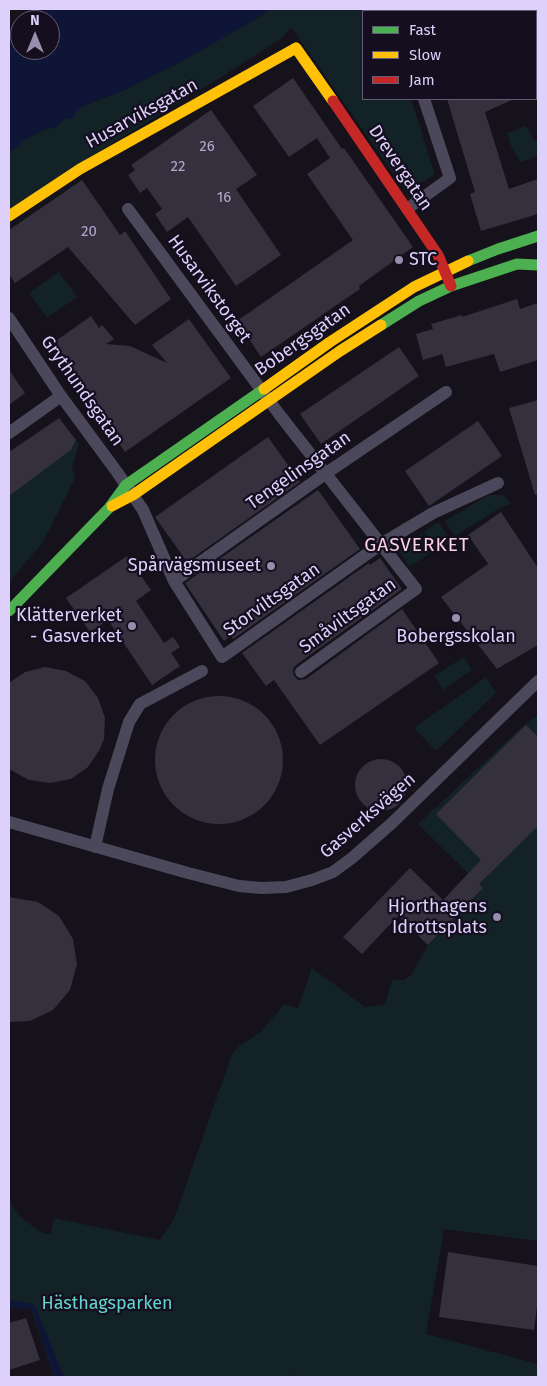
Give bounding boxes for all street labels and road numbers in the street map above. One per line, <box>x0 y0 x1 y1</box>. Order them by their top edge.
street label: Husarviksgatan <box>82 74 202 154</box>
street label: Drevergatan <box>363 121 437 215</box>
street label: Husarvikstorget <box>163 231 255 347</box>
street label: Bobergsgatan <box>251 299 355 381</box>
street label: Grythundsgatan <box>36 332 128 450</box>
street label: Tengelinsgatan <box>243 427 355 515</box>
street label: Storviltsgatan <box>219 559 325 641</box>
street label: Småviltsgatan <box>295 574 401 658</box>
street label: Gasverksvägen <box>316 769 420 863</box>

